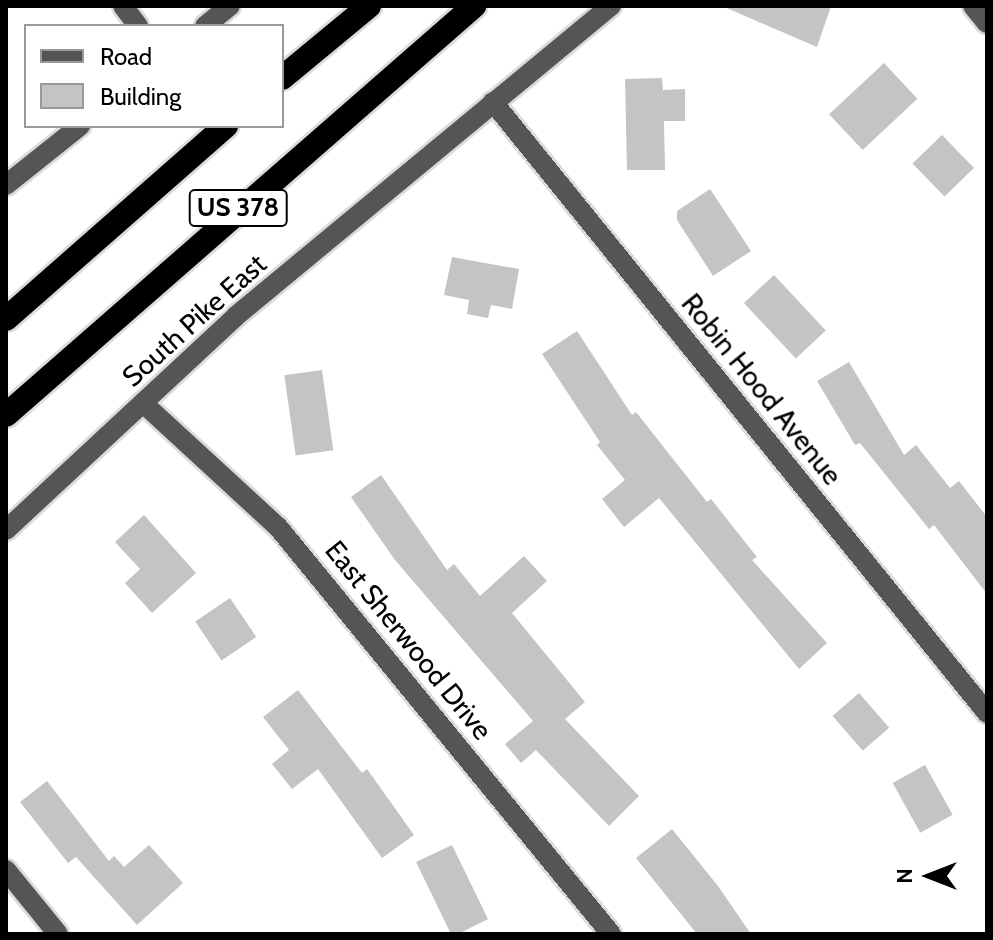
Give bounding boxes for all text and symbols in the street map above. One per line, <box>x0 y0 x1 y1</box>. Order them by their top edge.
legend <box>24 24 284 128</box>
text: Road <box>100 42 152 71</box>
text: Building <box>100 82 181 111</box>
road number: US 378 <box>188 186 288 230</box>
street label: South Pike East <box>115 247 273 393</box>
street label: Robin Hood Avenue <box>675 287 849 491</box>
street label: East Sherwood Drive <box>318 534 500 746</box>
north arrow <box>889 836 969 916</box>
text: N <box>891 868 918 884</box>

